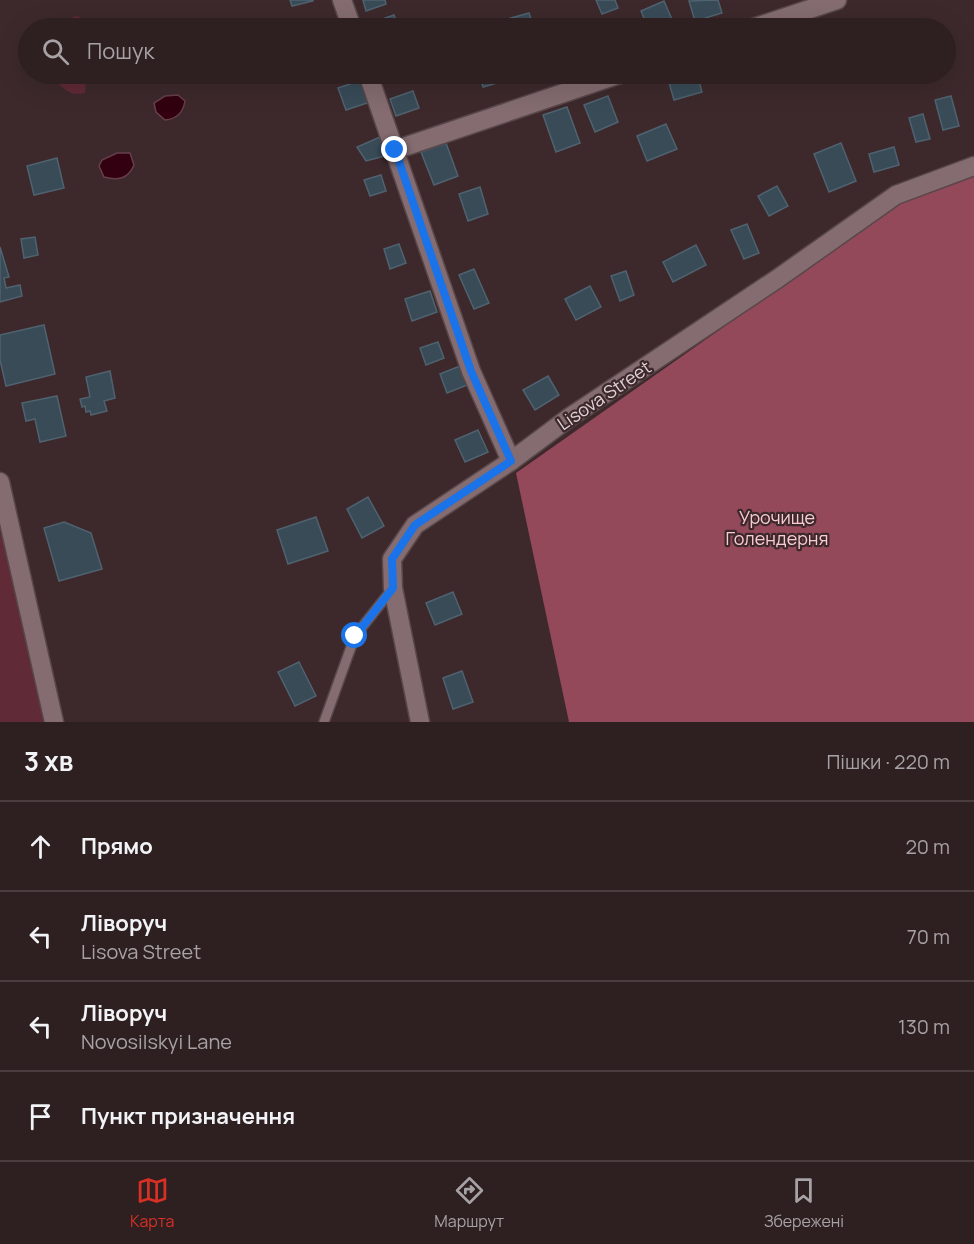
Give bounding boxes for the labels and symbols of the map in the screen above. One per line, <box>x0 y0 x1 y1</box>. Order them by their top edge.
route end <box>381 136 407 162</box>
street label: Lisova Street <box>552 355 656 435</box>
park label: Урочище Голендерня <box>726 505 828 550</box>
route start <box>341 622 367 648</box>

